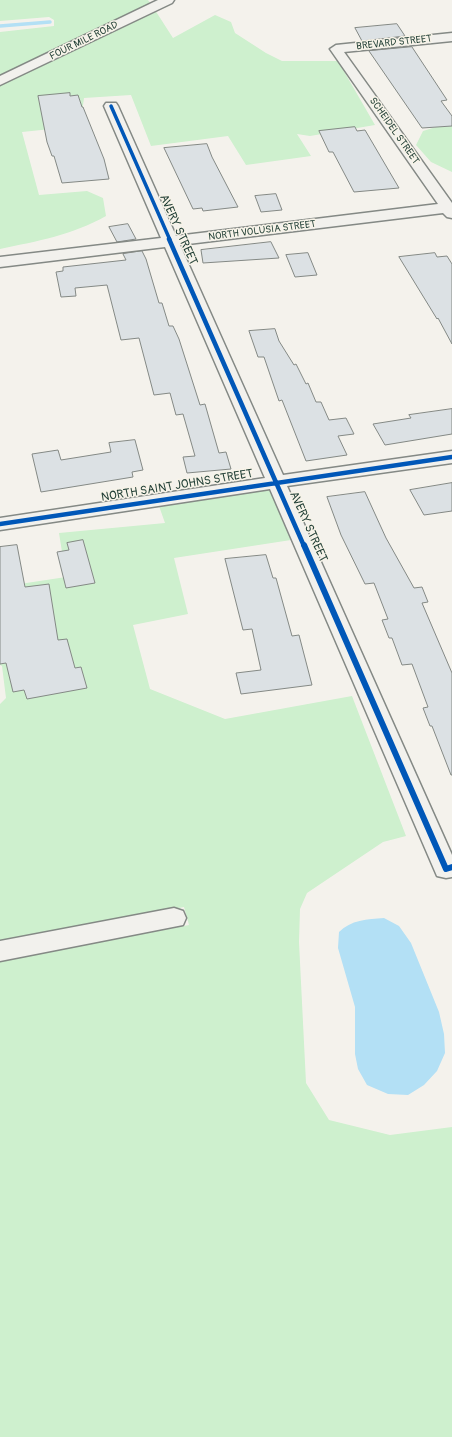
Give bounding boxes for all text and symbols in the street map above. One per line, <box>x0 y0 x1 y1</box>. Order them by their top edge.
street label: FOUR MILE ROAD <box>48 19 120 63</box>
street label: BREVARD STREET <box>356 33 432 53</box>
street label: SCHEIDEL STREET <box>367 95 421 167</box>
street label: AVERY STREET <box>156 192 200 268</box>
street label: NORTH VOLUSIA STREET <box>208 218 316 244</box>
street label: NORTH SAINT JOHNS STREET <box>100 467 254 505</box>
street label: AVERY STREET <box>286 489 330 565</box>

